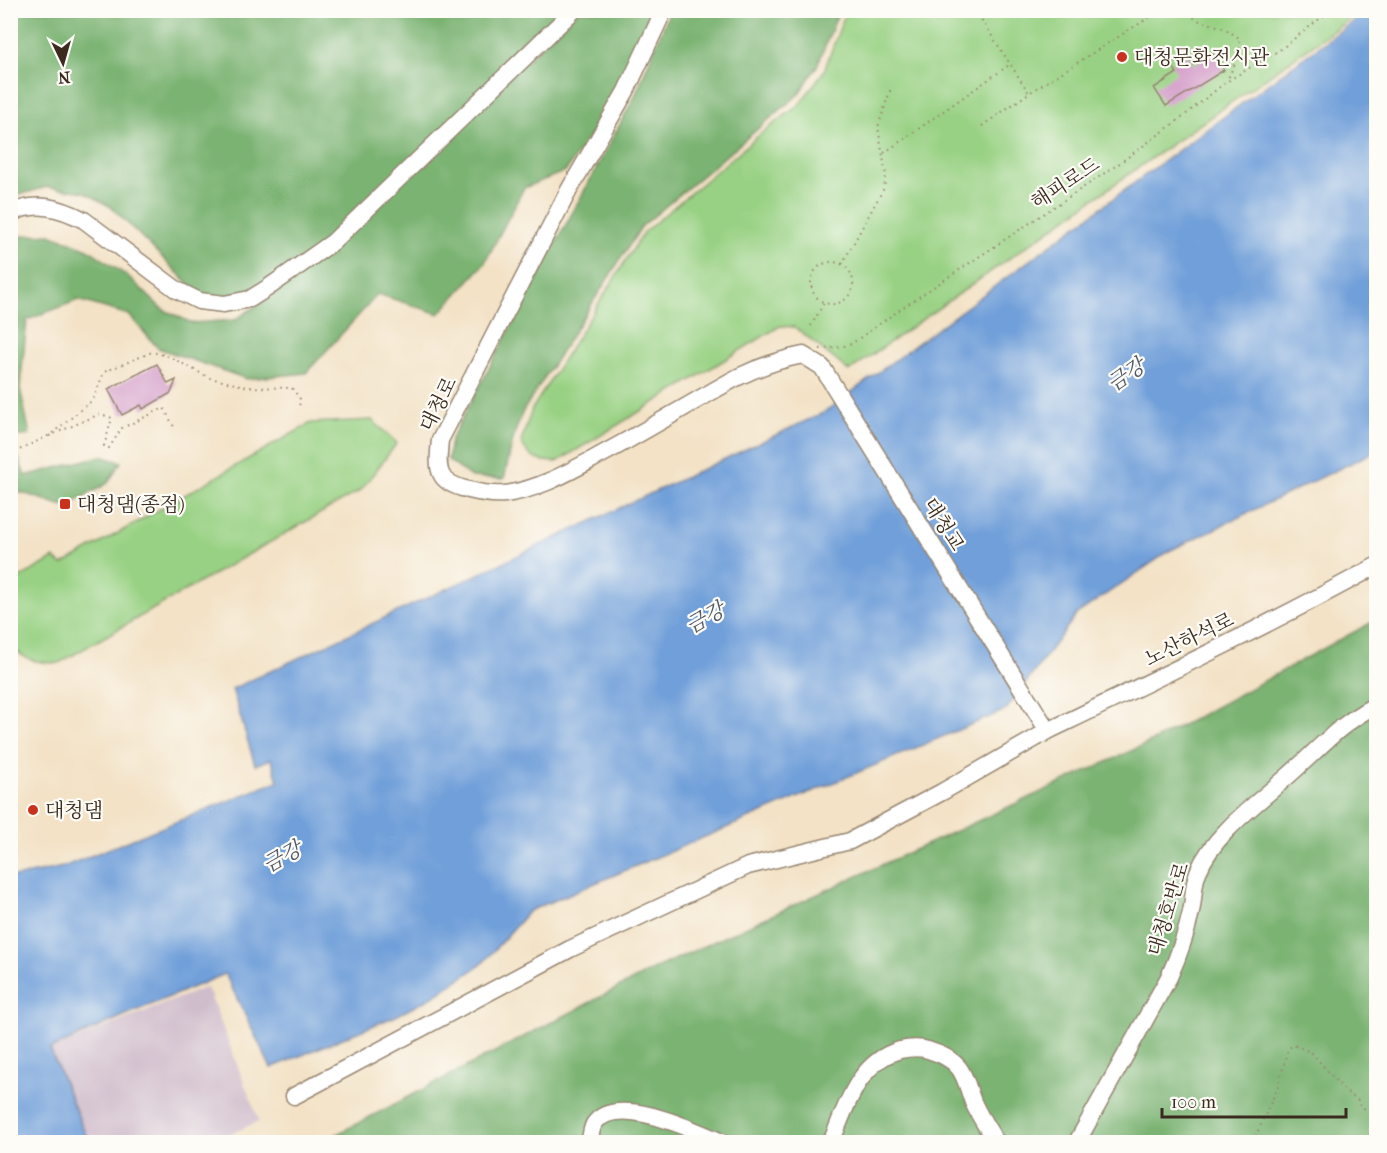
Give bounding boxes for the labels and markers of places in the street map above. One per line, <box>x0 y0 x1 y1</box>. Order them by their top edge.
place label: 대청문화전시관 <box>1134 46 1270 69</box>
marker: 대청문화전시관 <box>1115 50 1129 64</box>
place label: 대청댐(종점) <box>77 493 185 516</box>
marker: 대청댐(종점) <box>58 497 72 511</box>
place label: 대청댐 <box>45 799 103 822</box>
marker: 대청댐 <box>26 803 40 817</box>

